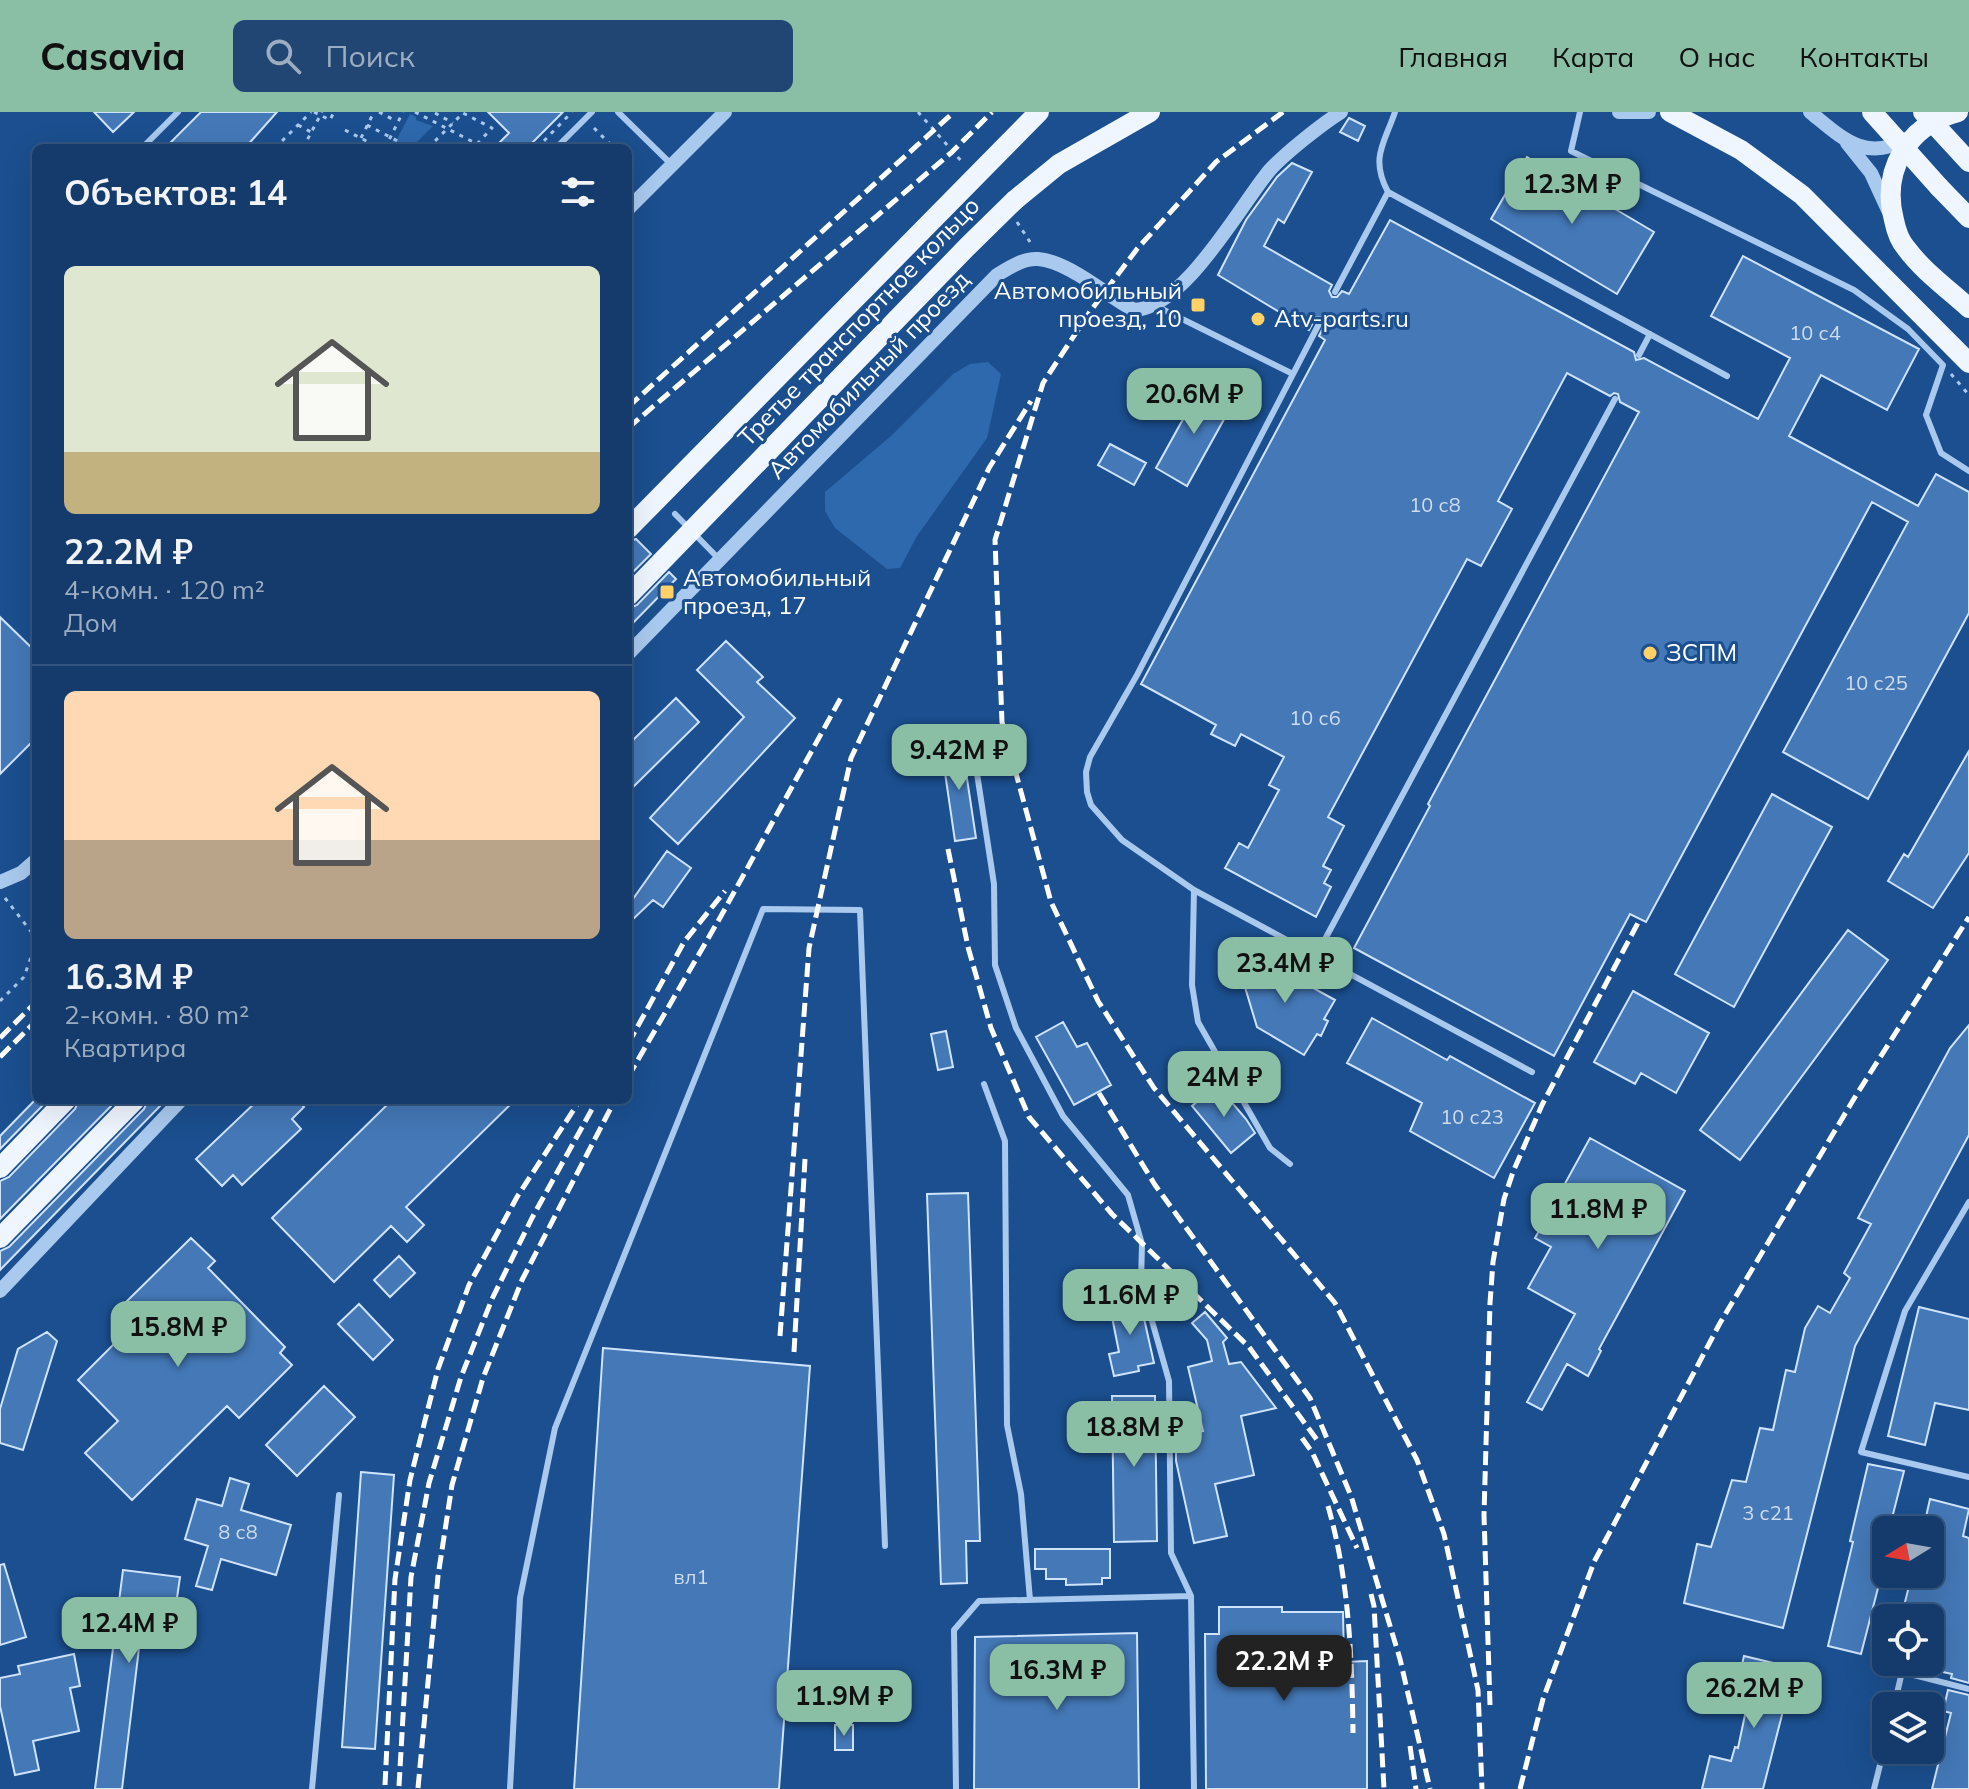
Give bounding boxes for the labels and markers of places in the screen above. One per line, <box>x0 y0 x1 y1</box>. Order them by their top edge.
pin: 12.3M ₽ <box>1498 158 1646 226</box>
place label: Автомобильный проезд, 10 <box>994 275 1182 333</box>
marker: Автомобильный проезд, 10 <box>1189 296 1207 314</box>
place label: Atv-parts.ru <box>1274 303 1409 333</box>
marker: Atv-parts.ru <box>1249 310 1267 328</box>
pin: 20.6M ₽ <box>1120 368 1268 436</box>
place label: Автомобильный проезд, 17 <box>683 562 871 620</box>
marker: Автомобильный проезд, 17 <box>658 583 676 601</box>
place label: ЗСПМ <box>1666 637 1737 667</box>
marker: ЗСПМ <box>1641 644 1659 662</box>
pin: 9.42M ₽ <box>885 724 1033 792</box>
pin: 23.4M ₽ <box>1211 937 1359 1005</box>
pin: 24M ₽ <box>1168 1051 1280 1119</box>
pin: 11.8M ₽ <box>1524 1183 1672 1251</box>
pin: 11.6M ₽ <box>1056 1269 1204 1337</box>
pin: 15.8M ₽ <box>104 1301 252 1369</box>
pin: 18.8M ₽ <box>1060 1401 1208 1469</box>
pin: 12.4M ₽ <box>55 1597 203 1665</box>
pin: 22.2M ₽ <box>1210 1635 1358 1703</box>
pin: 16.3M ₽ <box>983 1644 1131 1712</box>
pin: 26.2M ₽ <box>1680 1662 1828 1730</box>
pin: 11.9M ₽ <box>770 1670 918 1738</box>

